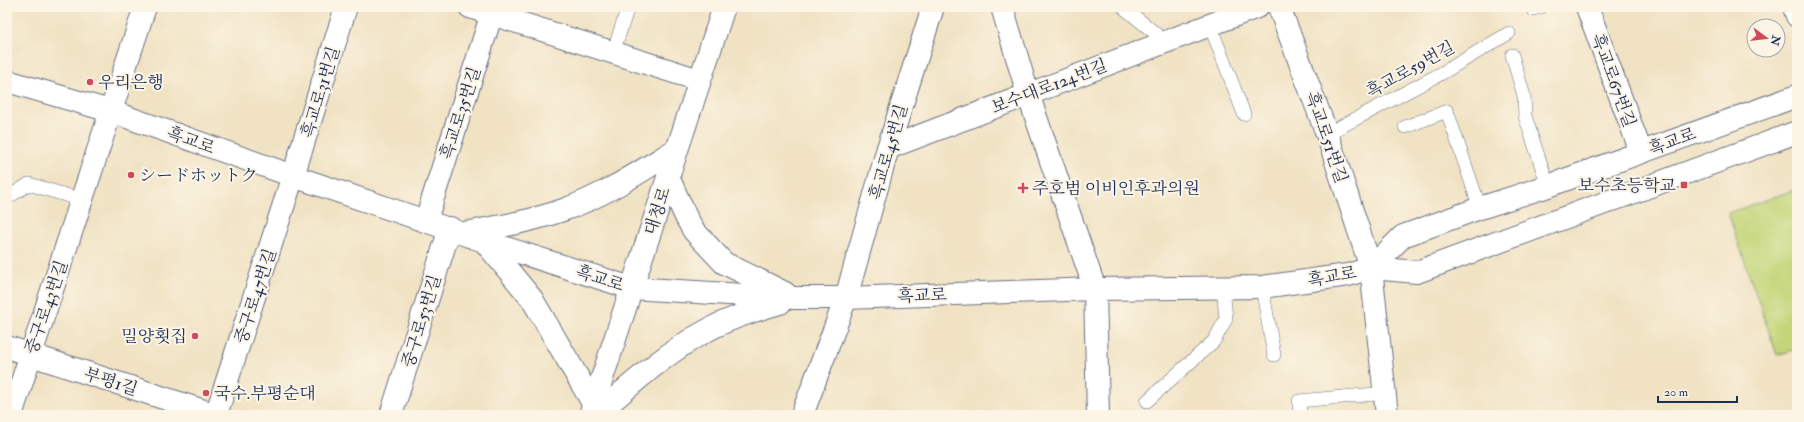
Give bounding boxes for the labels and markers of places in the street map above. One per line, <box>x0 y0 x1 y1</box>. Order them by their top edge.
place label: 우리은행 <box>98 72 164 93</box>
marker: 우리은행 <box>85 77 95 87</box>
place label: シードホットク <box>139 165 258 186</box>
marker: シードホットク <box>126 170 136 180</box>
place label: 보수초등학교 <box>1577 175 1677 196</box>
place label: 주호범 이비인후과의원 <box>1032 178 1200 199</box>
marker: 보수초등학교 <box>1679 180 1689 190</box>
marker: 주호범 이비인후과의원 <box>1017 182 1029 194</box>
place label: 밀양횟집 <box>121 326 187 347</box>
marker: 밀양횟집 <box>190 331 200 341</box>
place label: 국수.부평순대 <box>214 383 316 404</box>
marker: 국수.부평순대 <box>201 388 211 398</box>

